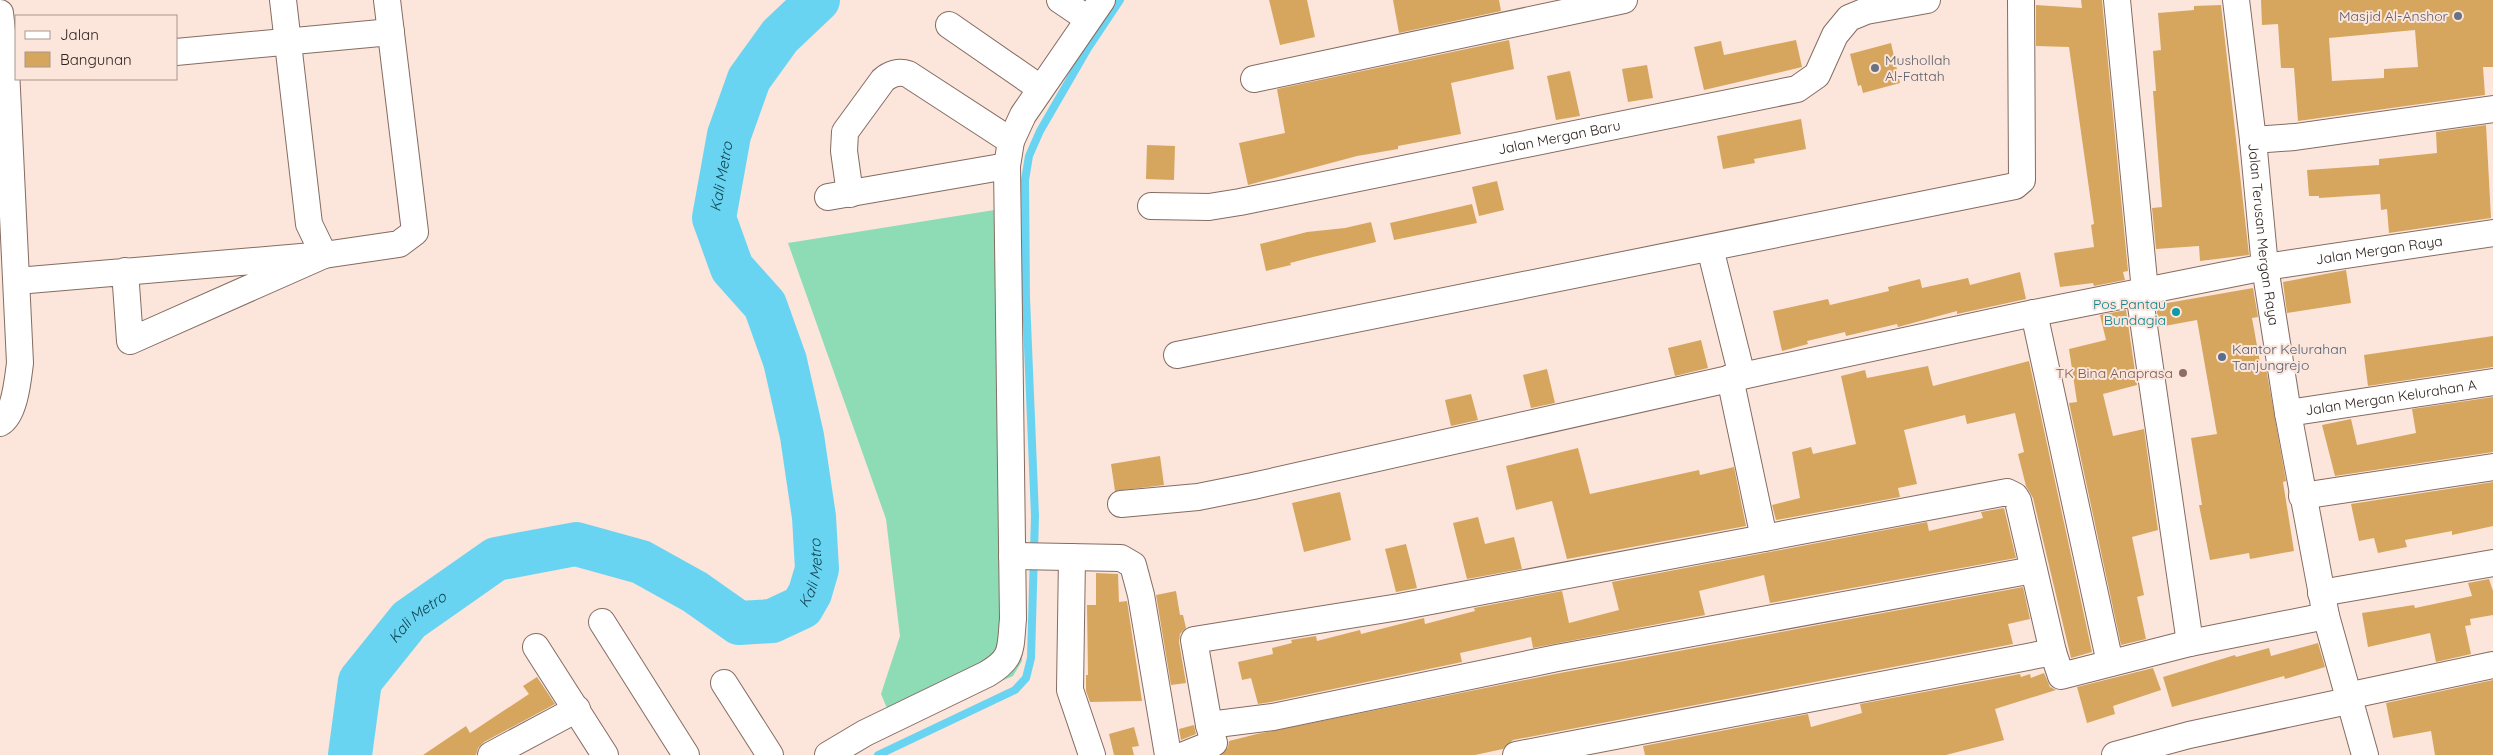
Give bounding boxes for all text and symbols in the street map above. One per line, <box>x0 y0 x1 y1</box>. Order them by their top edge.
place label: Masjid Al-Anshor <box>2339 7 2449 25</box>
marker: Masjid Al-Anshor <box>2452 10 2464 22</box>
legend <box>15 15 178 80</box>
text: Jalan <box>60 25 99 44</box>
text: Bangunan <box>60 50 132 69</box>
place label: Mushollah Al-Fattah <box>1885 51 1950 85</box>
marker: Mushollah Al-Fattah <box>1869 62 1881 74</box>
street label: Jalan Mergan Baru <box>1496 116 1622 158</box>
water label: Kali Metro <box>705 139 737 213</box>
street label: Jalan Terusan Mergan Raya <box>2244 142 2283 327</box>
street label: Jalan Mergan Raya <box>2314 232 2444 268</box>
place label: Pos Pantau Bundagia <box>2093 295 2166 329</box>
marker: Pos Pantau Bundagia <box>2170 306 2182 318</box>
place label: Kantor Kelurahan Tanjungrejo <box>2232 340 2347 374</box>
marker: Kantor Kelurahan Tanjungrejo <box>2216 351 2228 363</box>
place label: TK Bina Anaprasa <box>2056 364 2173 382</box>
marker: TK Bina Anaprasa <box>2177 367 2189 379</box>
street label: Jalan Mergan Kelurahan A <box>2304 376 2478 419</box>
water label: Kali Metro <box>794 537 827 611</box>
water label: Kali Metro <box>384 586 450 647</box>

